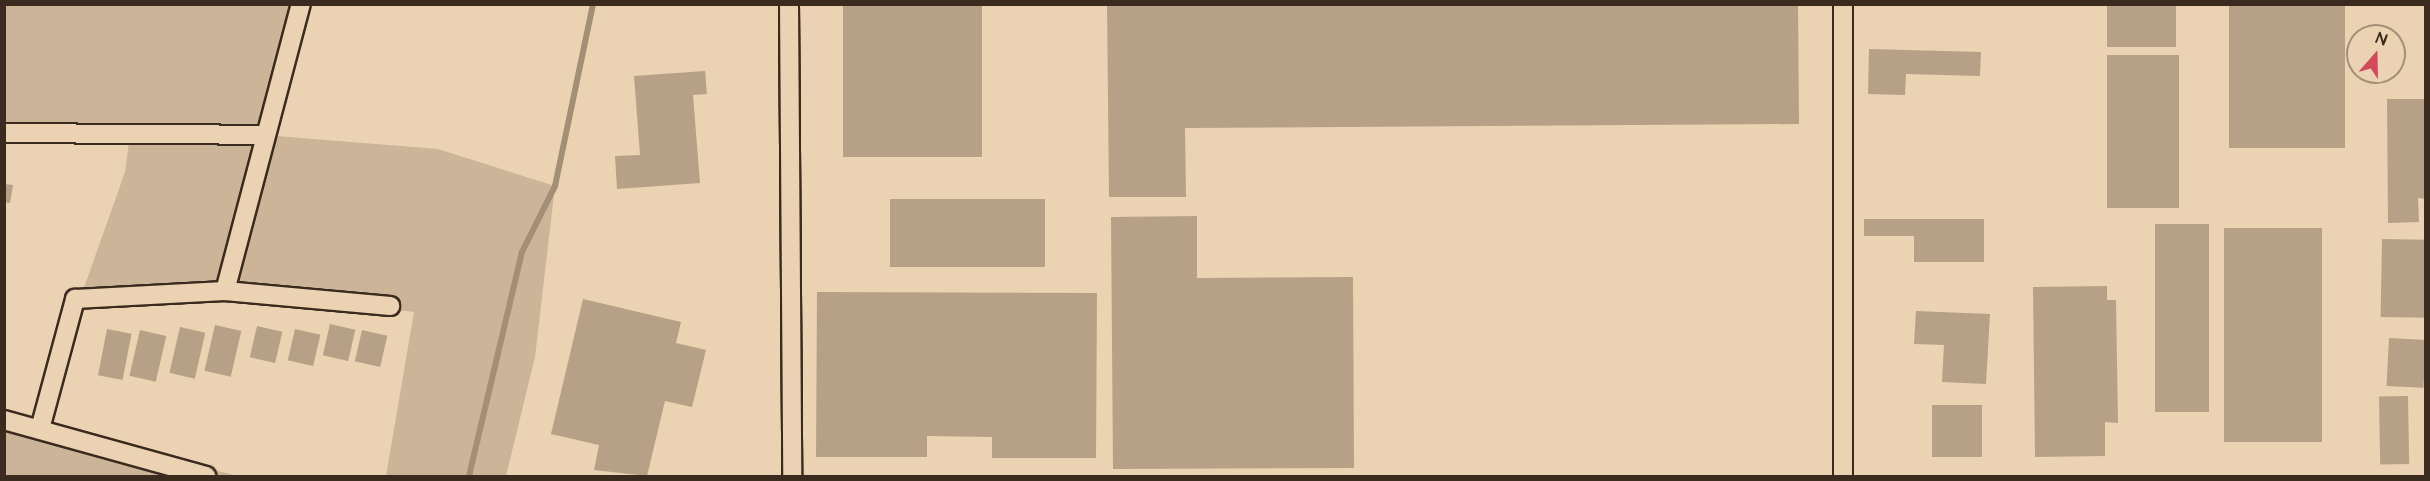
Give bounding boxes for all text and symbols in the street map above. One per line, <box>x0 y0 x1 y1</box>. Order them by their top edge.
north arrow <box>2346 24 2406 84</box>
text: N <box>2373 27 2390 51</box>

